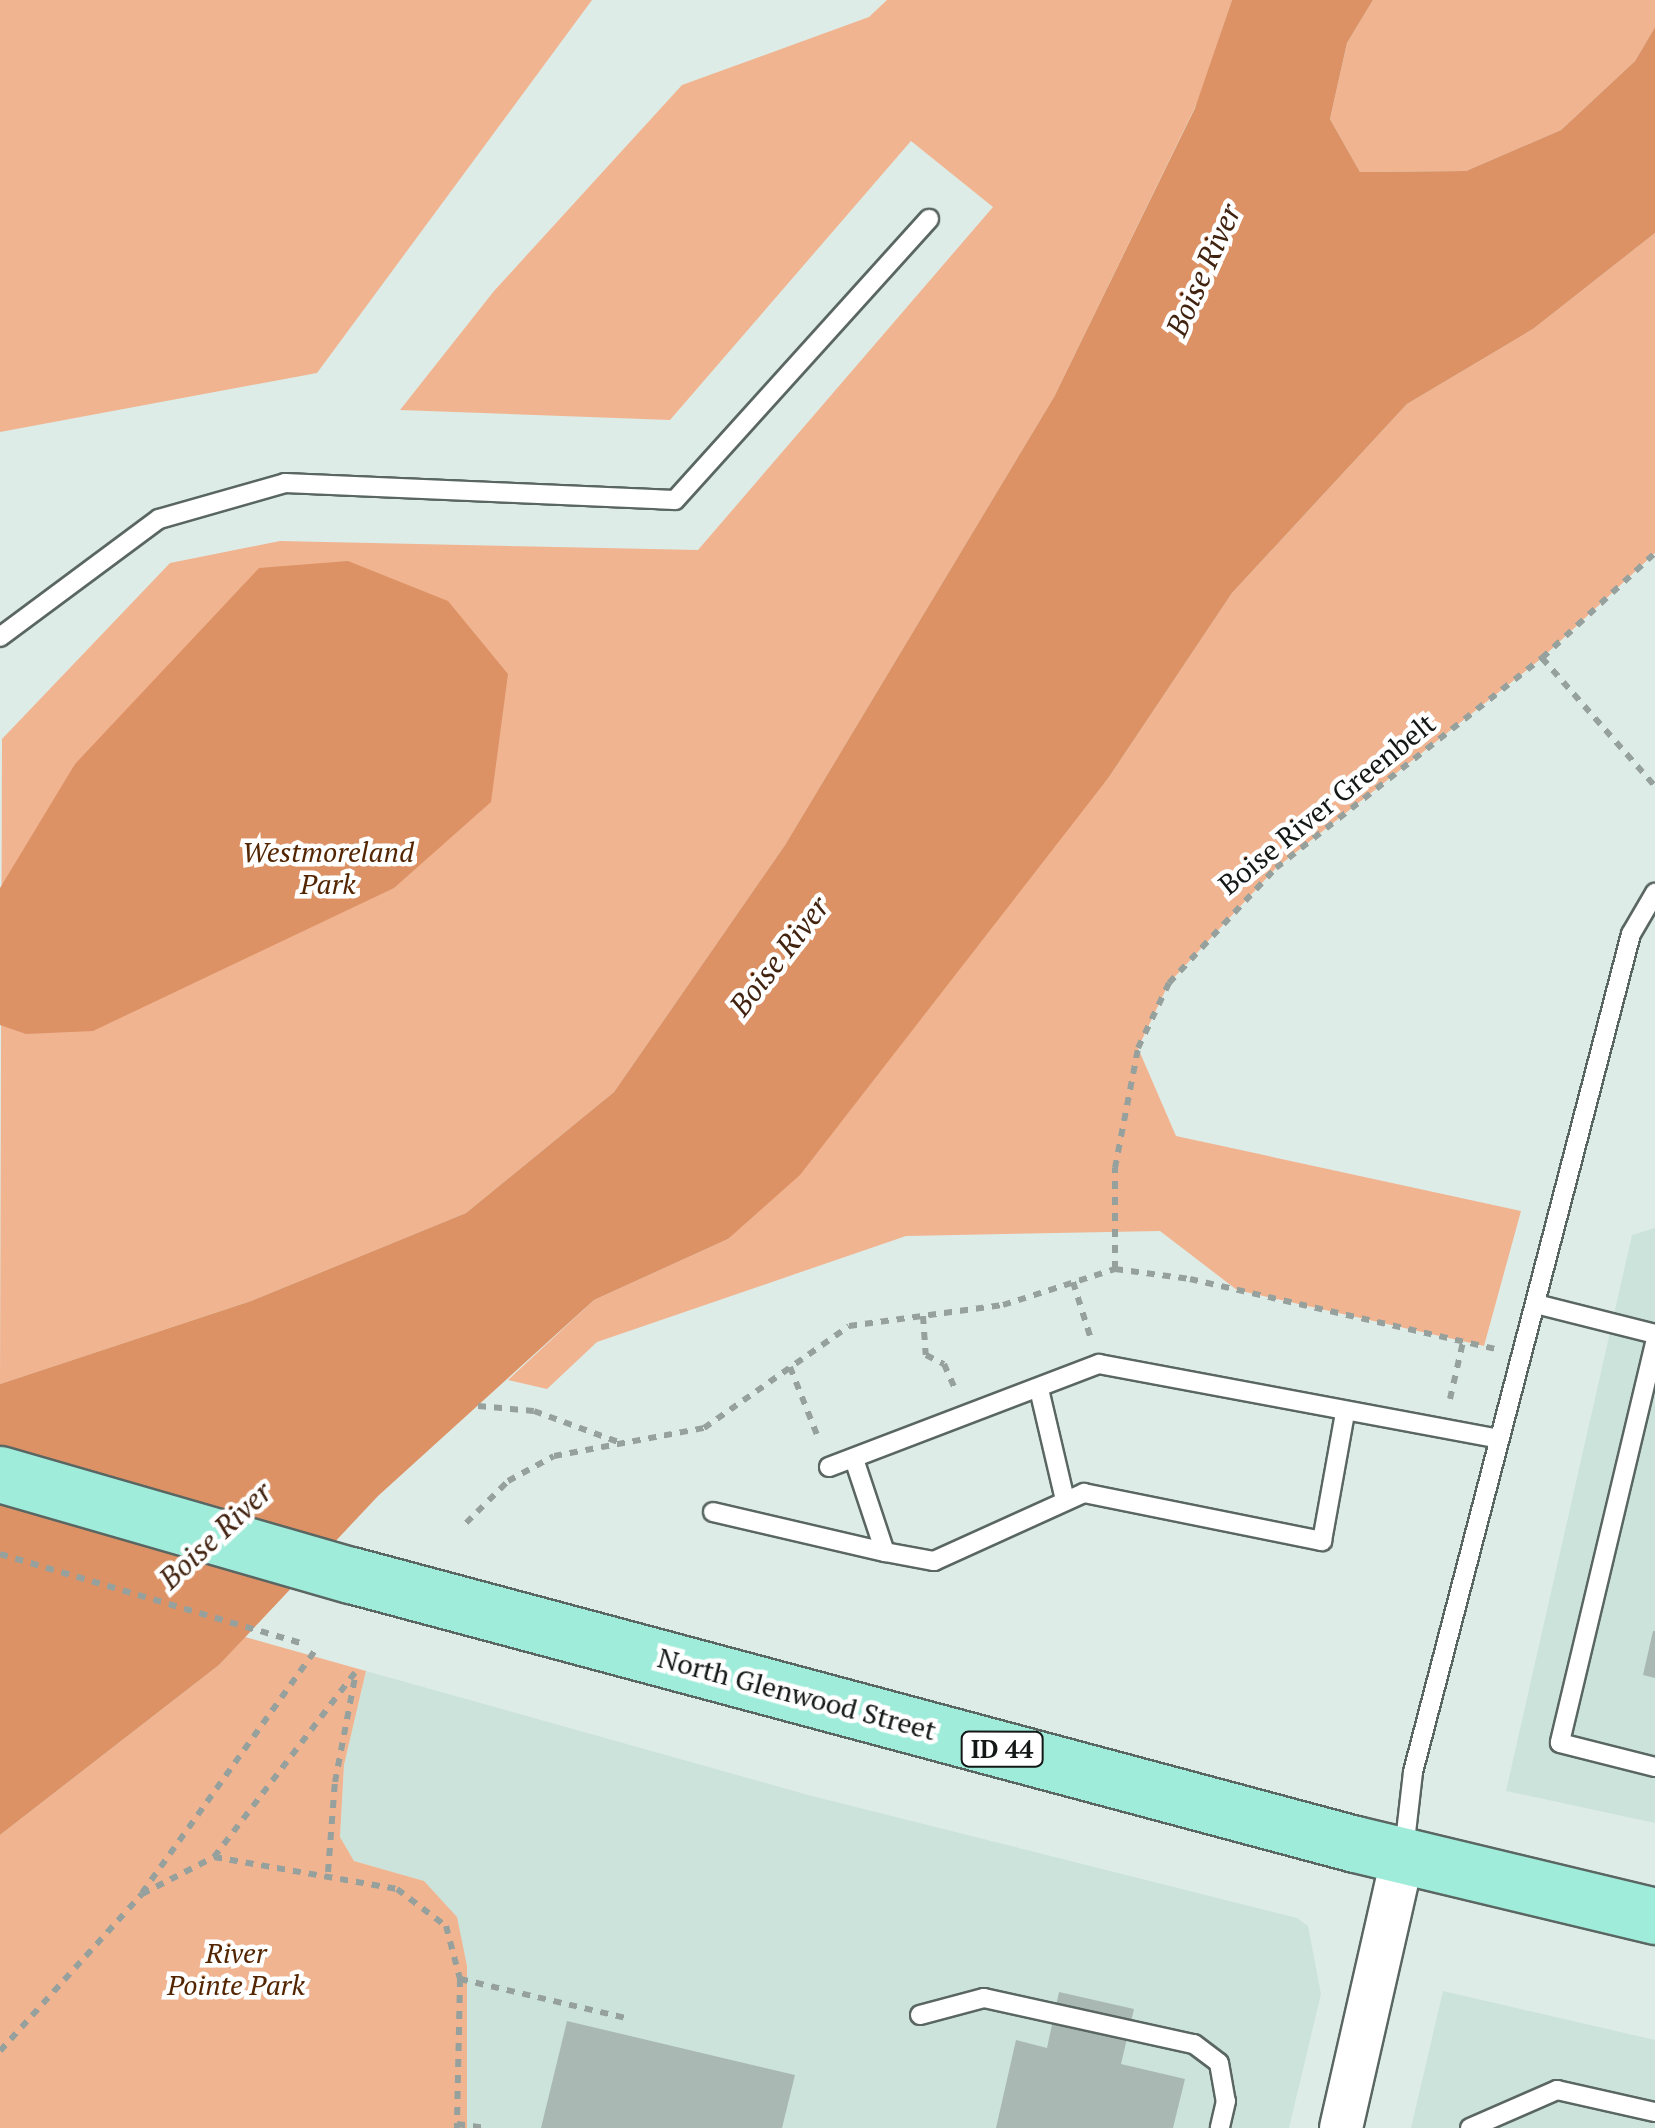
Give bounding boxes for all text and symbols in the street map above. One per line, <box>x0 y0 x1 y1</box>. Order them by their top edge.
water label: Boise River <box>1158 198 1248 342</box>
street label: Boise River Greenbelt <box>1212 706 1442 902</box>
park label: Westmoreland Park <box>242 835 414 901</box>
water label: Boise River <box>722 890 836 1022</box>
water label: Boise River <box>151 1474 279 1596</box>
street label: North Glenwood Street <box>654 1641 940 1747</box>
road number: ID 44 <box>960 1729 1044 1769</box>
park label: River Pointe Park <box>167 1936 305 2002</box>

